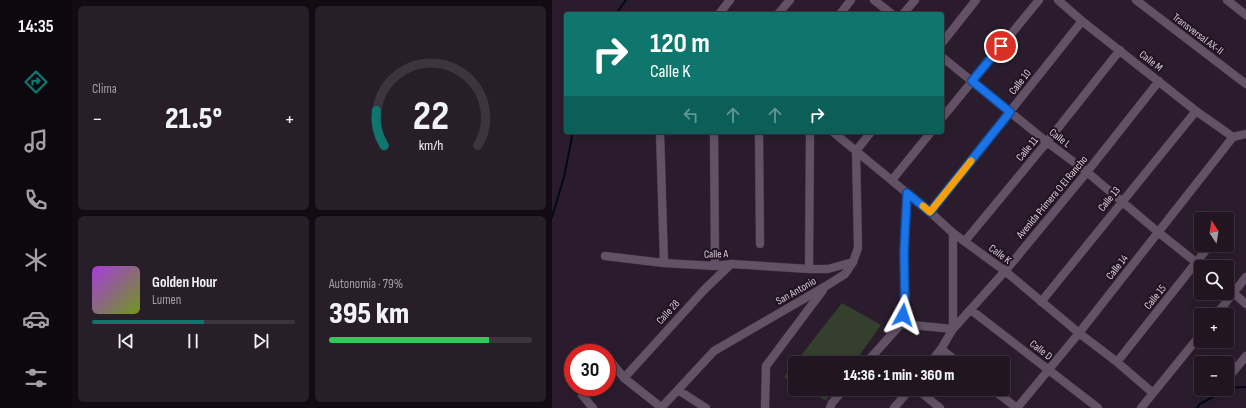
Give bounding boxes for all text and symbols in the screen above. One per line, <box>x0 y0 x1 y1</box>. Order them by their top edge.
street label: Transversal AX-II <box>1170 11 1226 57</box>
text: 14:35 <box>18 16 54 37</box>
text: 120 m <box>650 27 710 60</box>
icon: right <box>584 28 636 80</box>
pin <box>984 29 1018 63</box>
icon: arrive <box>990 35 1012 57</box>
street label: Calle M <box>1137 48 1165 74</box>
text: Calle K <box>650 61 690 82</box>
street label: Calle 10 <box>1006 67 1034 97</box>
icon: directions <box>22 68 50 96</box>
text: Clima <box>92 81 117 97</box>
text: 22 <box>412 92 449 141</box>
text: 21.5° <box>165 101 222 137</box>
icon: left <box>680 104 702 126</box>
icon: ahead <box>722 104 744 126</box>
icon: ahead <box>764 104 786 126</box>
icon: right <box>806 104 828 126</box>
text: − <box>92 106 103 133</box>
text: + <box>284 106 295 133</box>
street label: Calle L <box>1047 126 1073 150</box>
icon: music <box>22 127 50 155</box>
street label: Calle 11 <box>1013 134 1041 164</box>
text: km/h <box>418 137 443 154</box>
street label: Avenida Primera O El Rancho <box>1013 153 1091 242</box>
street label: Calle 13 <box>1095 184 1123 214</box>
icon: phone <box>22 186 50 214</box>
north arrow <box>1194 212 1234 252</box>
map controls <box>1194 212 1234 396</box>
street label: Calle K <box>986 241 1014 267</box>
icon: climate <box>22 246 50 274</box>
street label: Calle A <box>704 247 729 261</box>
street label: Calle 14 <box>1103 252 1131 282</box>
button: search <box>1194 260 1234 300</box>
text: Golden Hour <box>152 273 217 292</box>
street label: San Antonio <box>774 274 819 308</box>
text: Autonomía · 79% <box>329 276 403 292</box>
street label: Calle 15 <box>1141 282 1169 312</box>
text: Lumen <box>152 292 181 308</box>
position arrow <box>882 294 924 336</box>
text: 395 km <box>329 296 409 332</box>
street label: Calle 28 <box>653 297 683 327</box>
icon: car <box>22 305 50 333</box>
button: + <box>1194 308 1234 348</box>
icon: previous <box>115 330 137 352</box>
icon: pause <box>182 330 204 352</box>
icon: next <box>250 330 272 352</box>
street label: Calle D <box>1027 337 1055 363</box>
speed limit sign: 30 <box>564 344 616 396</box>
button: − <box>1194 356 1234 396</box>
icon: filters <box>22 364 50 392</box>
text: 14:36 · 1 min · 360 m <box>844 366 954 385</box>

